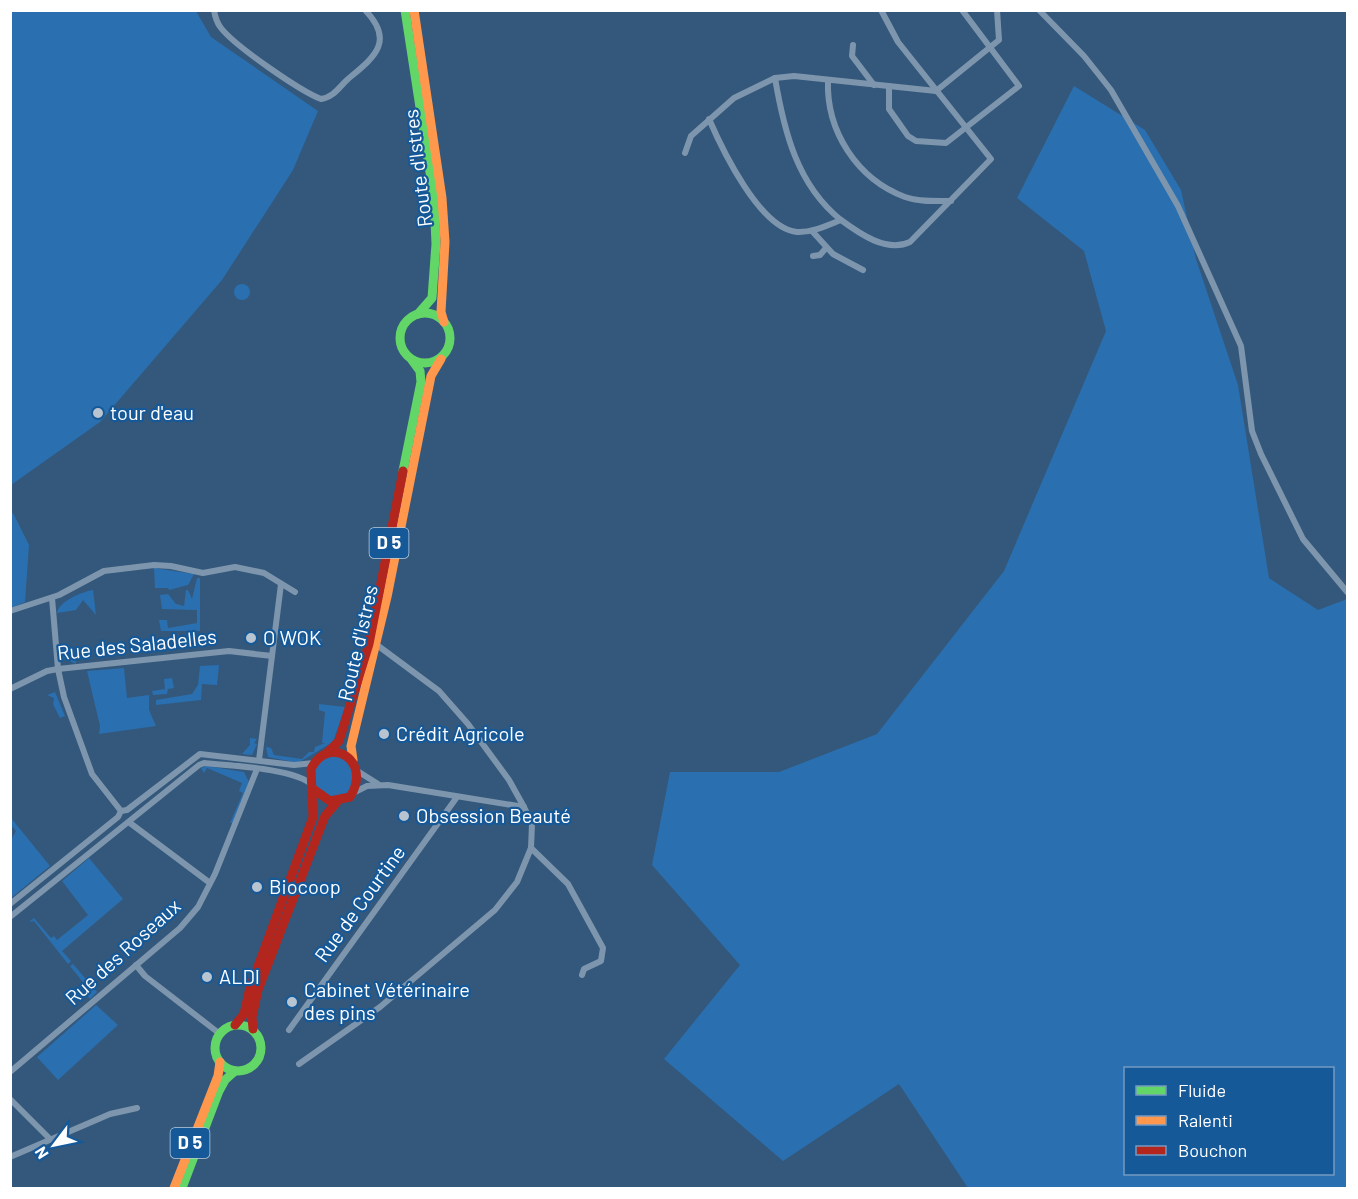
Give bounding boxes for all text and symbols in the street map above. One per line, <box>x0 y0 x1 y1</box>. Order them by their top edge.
street label: Route d'Istres <box>398 108 436 228</box>
place label: tour d'eau <box>110 400 194 424</box>
marker: tour d'eau <box>91 406 105 420</box>
road number: D 5 <box>370 528 408 558</box>
street label: Route d'Istres <box>332 582 382 703</box>
street label: Rue des Saladelles <box>56 624 218 664</box>
place label: O WOK <box>263 625 321 649</box>
marker: O WOK <box>244 631 258 645</box>
place label: Crédit Agricole <box>396 721 525 745</box>
marker: Crédit Agricole <box>377 727 391 741</box>
place label: Obsession Beauté <box>416 803 571 827</box>
marker: Obsession Beauté <box>397 809 411 823</box>
street label: Rue de Courtine <box>309 840 410 966</box>
place label: Biocoop <box>269 874 341 898</box>
marker: Biocoop <box>250 880 264 894</box>
street label: Rue des Roseaux <box>60 893 185 1009</box>
place label: ALDI <box>219 964 260 988</box>
marker: ALDI <box>200 970 214 984</box>
place label: Cabinet Vétérinaire des pins <box>304 977 470 1024</box>
marker: Cabinet Vétérinaire des pins <box>285 995 299 1009</box>
legend <box>1124 1067 1334 1175</box>
text: Fluide <box>1178 1079 1226 1101</box>
text: Ralenti <box>1178 1109 1233 1131</box>
north arrow <box>24 1115 84 1175</box>
road number: D 5 <box>170 1128 210 1158</box>
text: Bouchon <box>1178 1139 1247 1161</box>
text: N <box>30 1144 52 1163</box>

